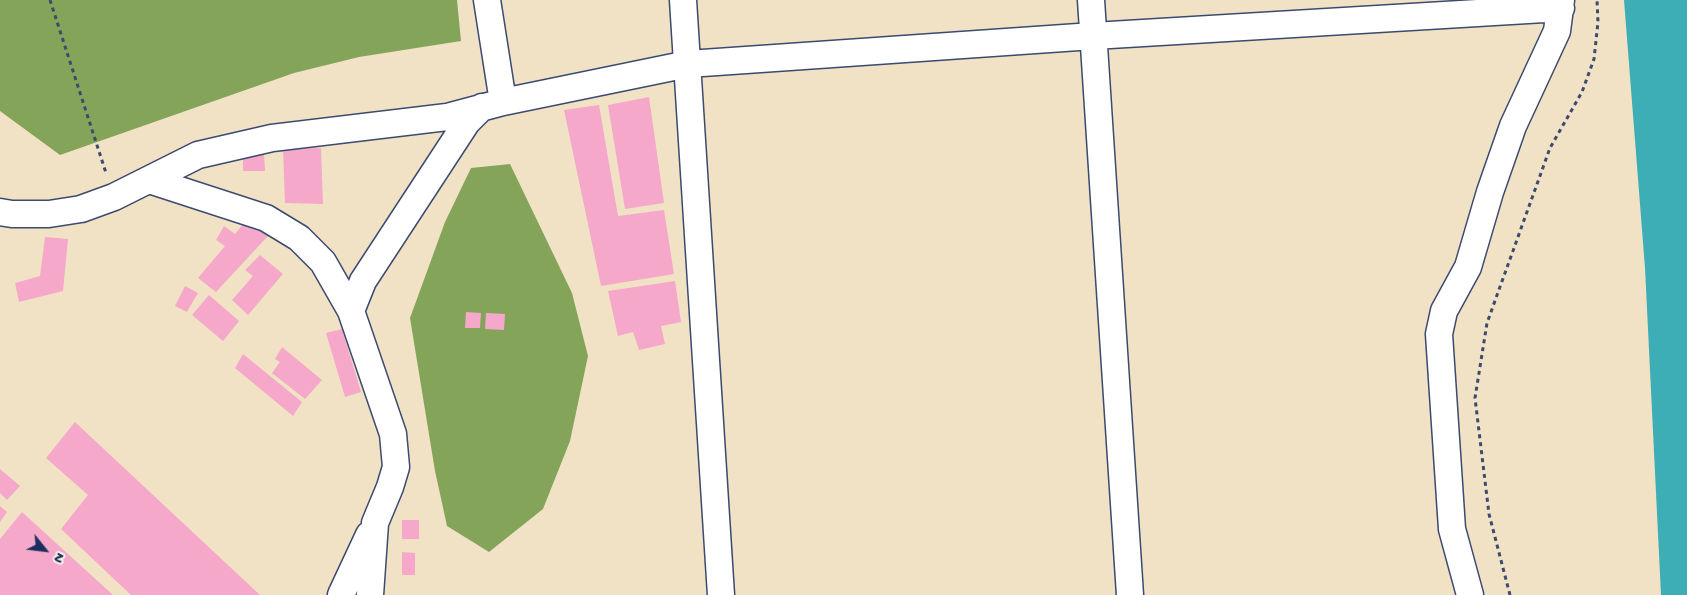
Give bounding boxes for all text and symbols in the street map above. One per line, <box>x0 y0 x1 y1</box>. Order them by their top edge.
north arrow <box>20 525 70 575</box>
text: N <box>49 549 68 566</box>

